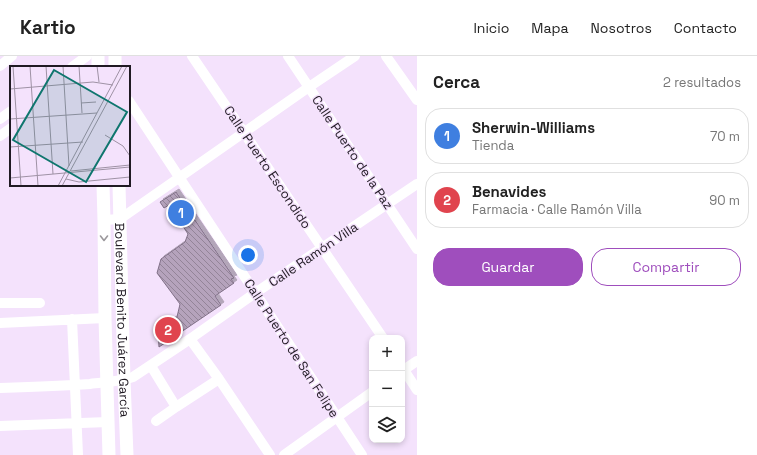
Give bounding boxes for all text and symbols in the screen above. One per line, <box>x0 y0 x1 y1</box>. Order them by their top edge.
text: Kartio <box>20 15 76 40</box>
text: Inicio <box>473 19 509 37</box>
text: Mapa <box>531 19 569 37</box>
text: Nosotros <box>591 19 652 37</box>
text: Contacto <box>674 19 737 37</box>
inset map <box>10 66 130 186</box>
text: Cerca <box>433 71 480 93</box>
text: 2 resultados <box>663 74 741 91</box>
street label: Calle Puerto de la Paz <box>308 92 397 213</box>
street label: Calle Puerto Escondido <box>220 103 315 232</box>
text: Sherwin-Williams <box>472 118 595 137</box>
text: 1 <box>444 128 450 145</box>
text: 70 m <box>710 128 740 145</box>
text: Tienda <box>472 137 514 154</box>
text: Benavides <box>472 182 546 201</box>
text: 2 <box>443 192 451 209</box>
text: 90 m <box>709 192 740 209</box>
pin: 1 <box>168 198 194 228</box>
text: Farmacia · Calle Ramón Villa <box>472 201 642 218</box>
street label: Calle Ramón Villa <box>265 218 362 291</box>
street label: Boulevard Benito Juárez García <box>111 222 134 418</box>
one-way arrow <box>100 235 108 241</box>
your location <box>238 245 258 265</box>
button: Guardar <box>433 248 583 286</box>
button: Compartir <box>591 248 741 286</box>
street label: Calle Puerto de San Felipe <box>240 276 343 421</box>
pin: 2 <box>155 315 181 345</box>
map controls <box>369 335 405 443</box>
button: + <box>369 335 405 371</box>
button: − <box>369 371 405 407</box>
button: layers <box>369 407 405 443</box>

